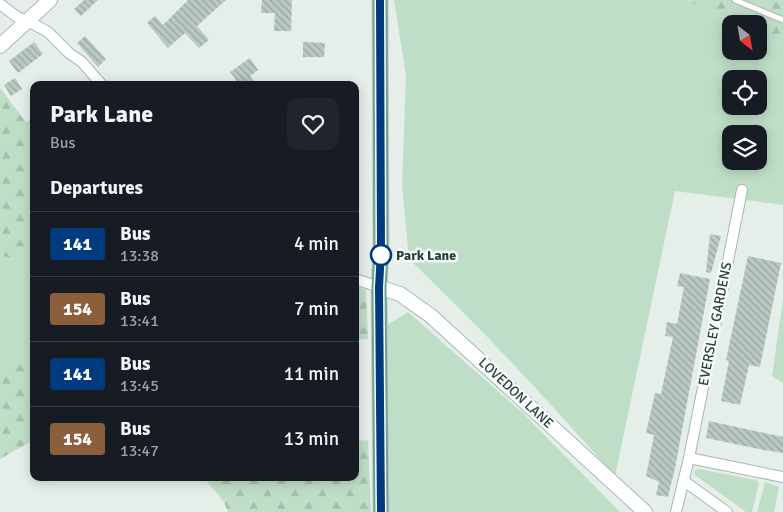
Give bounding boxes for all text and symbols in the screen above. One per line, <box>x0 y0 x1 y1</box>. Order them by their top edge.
north arrow <box>722 15 768 60</box>
map controls <box>722 15 767 170</box>
button: locate <box>722 70 767 115</box>
button: heart <box>287 98 339 150</box>
text: Park Lane <box>50 99 153 129</box>
button: layers <box>722 125 767 170</box>
text: Bus <box>50 133 75 153</box>
text: Departures <box>50 176 143 200</box>
text: Bus <box>120 222 151 246</box>
text: 4 min <box>294 232 339 256</box>
text: 141 <box>63 233 92 255</box>
marker: Park Lane <box>370 244 392 266</box>
text: 13:38 <box>120 246 159 266</box>
place label: Park Lane <box>396 247 456 264</box>
street label: EVERSLEY GARDENS <box>695 261 735 387</box>
text: Bus <box>120 287 151 311</box>
text: 7 min <box>294 297 339 321</box>
text: 154 <box>63 298 92 320</box>
text: 13:41 <box>120 311 159 331</box>
text: Bus <box>120 352 151 376</box>
street label: LOVEDON LANE <box>475 354 557 432</box>
text: 11 min <box>284 362 339 386</box>
text: 141 <box>63 363 92 385</box>
text: 13:45 <box>120 376 159 396</box>
text: Bus <box>120 417 151 441</box>
text: 13 min <box>284 427 339 451</box>
text: 154 <box>63 428 92 450</box>
text: 13:47 <box>120 441 159 461</box>

